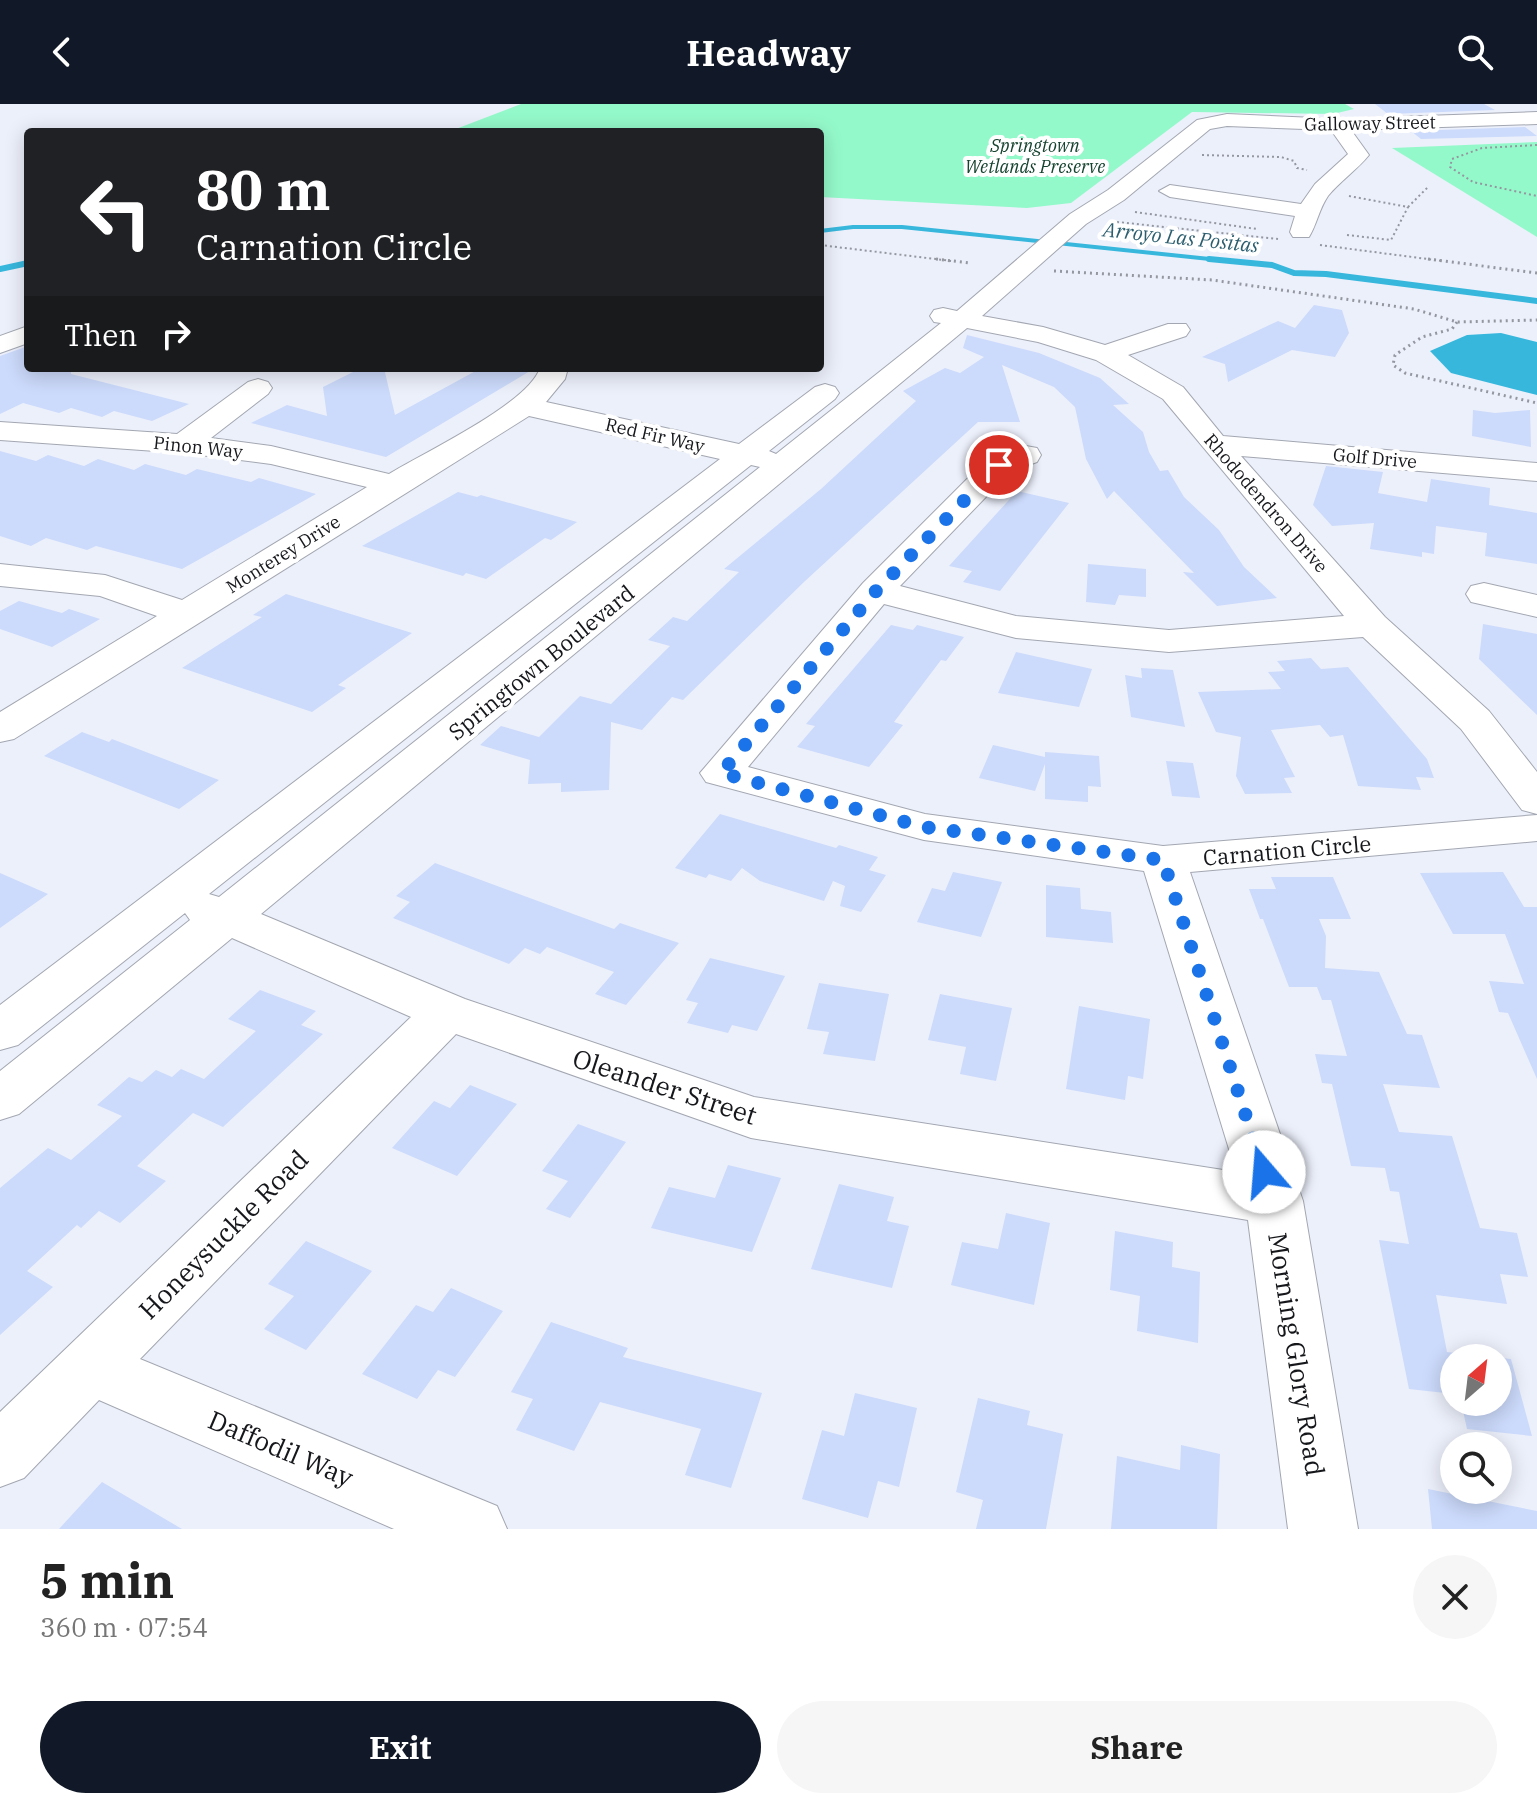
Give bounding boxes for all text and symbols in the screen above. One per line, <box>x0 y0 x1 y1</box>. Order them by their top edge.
text: Headway <box>686 29 851 76</box>
icon: back <box>40 30 84 74</box>
icon: search <box>1453 30 1497 74</box>
street label: Galloway Street <box>1304 110 1436 136</box>
park label: Springtown Wetlands Preserve <box>965 134 1105 178</box>
text: 80 m <box>196 153 331 225</box>
icon: left <box>64 160 168 264</box>
water label: Arroyo Las Positas <box>1100 215 1261 259</box>
text: Carnation Circle <box>196 223 472 270</box>
icon: right <box>154 312 198 356</box>
text: Then <box>64 315 138 354</box>
street label: Red Fir Way <box>603 412 707 458</box>
street label: Rhododendron Drive <box>1199 429 1333 577</box>
street label: Pinon Way <box>152 431 244 463</box>
pin <box>965 431 1033 499</box>
icon: arrive <box>977 443 1021 487</box>
street label: Golf Drive <box>1332 443 1418 473</box>
street label: Monterey Drive <box>222 510 344 598</box>
street label: Springtown Boulevard <box>442 578 640 746</box>
street label: Carnation Circle <box>1202 828 1372 872</box>
street label: Oleander Street <box>569 1040 761 1132</box>
position arrow <box>1222 1130 1306 1214</box>
street label: Honeysuckle Road <box>131 1142 315 1326</box>
street label: Morning Glory Road <box>1261 1230 1333 1478</box>
north arrow <box>1440 1344 1512 1416</box>
map controls <box>1440 1344 1512 1504</box>
street label: Daffodil Way <box>203 1402 359 1494</box>
button: search <box>1440 1432 1512 1504</box>
text: 5 min <box>40 1549 174 1611</box>
button: close <box>1413 1555 1497 1639</box>
text: 360 m · 07:54 <box>40 1610 208 1644</box>
button: Exit <box>40 1701 761 1793</box>
button: Share <box>777 1701 1497 1793</box>

